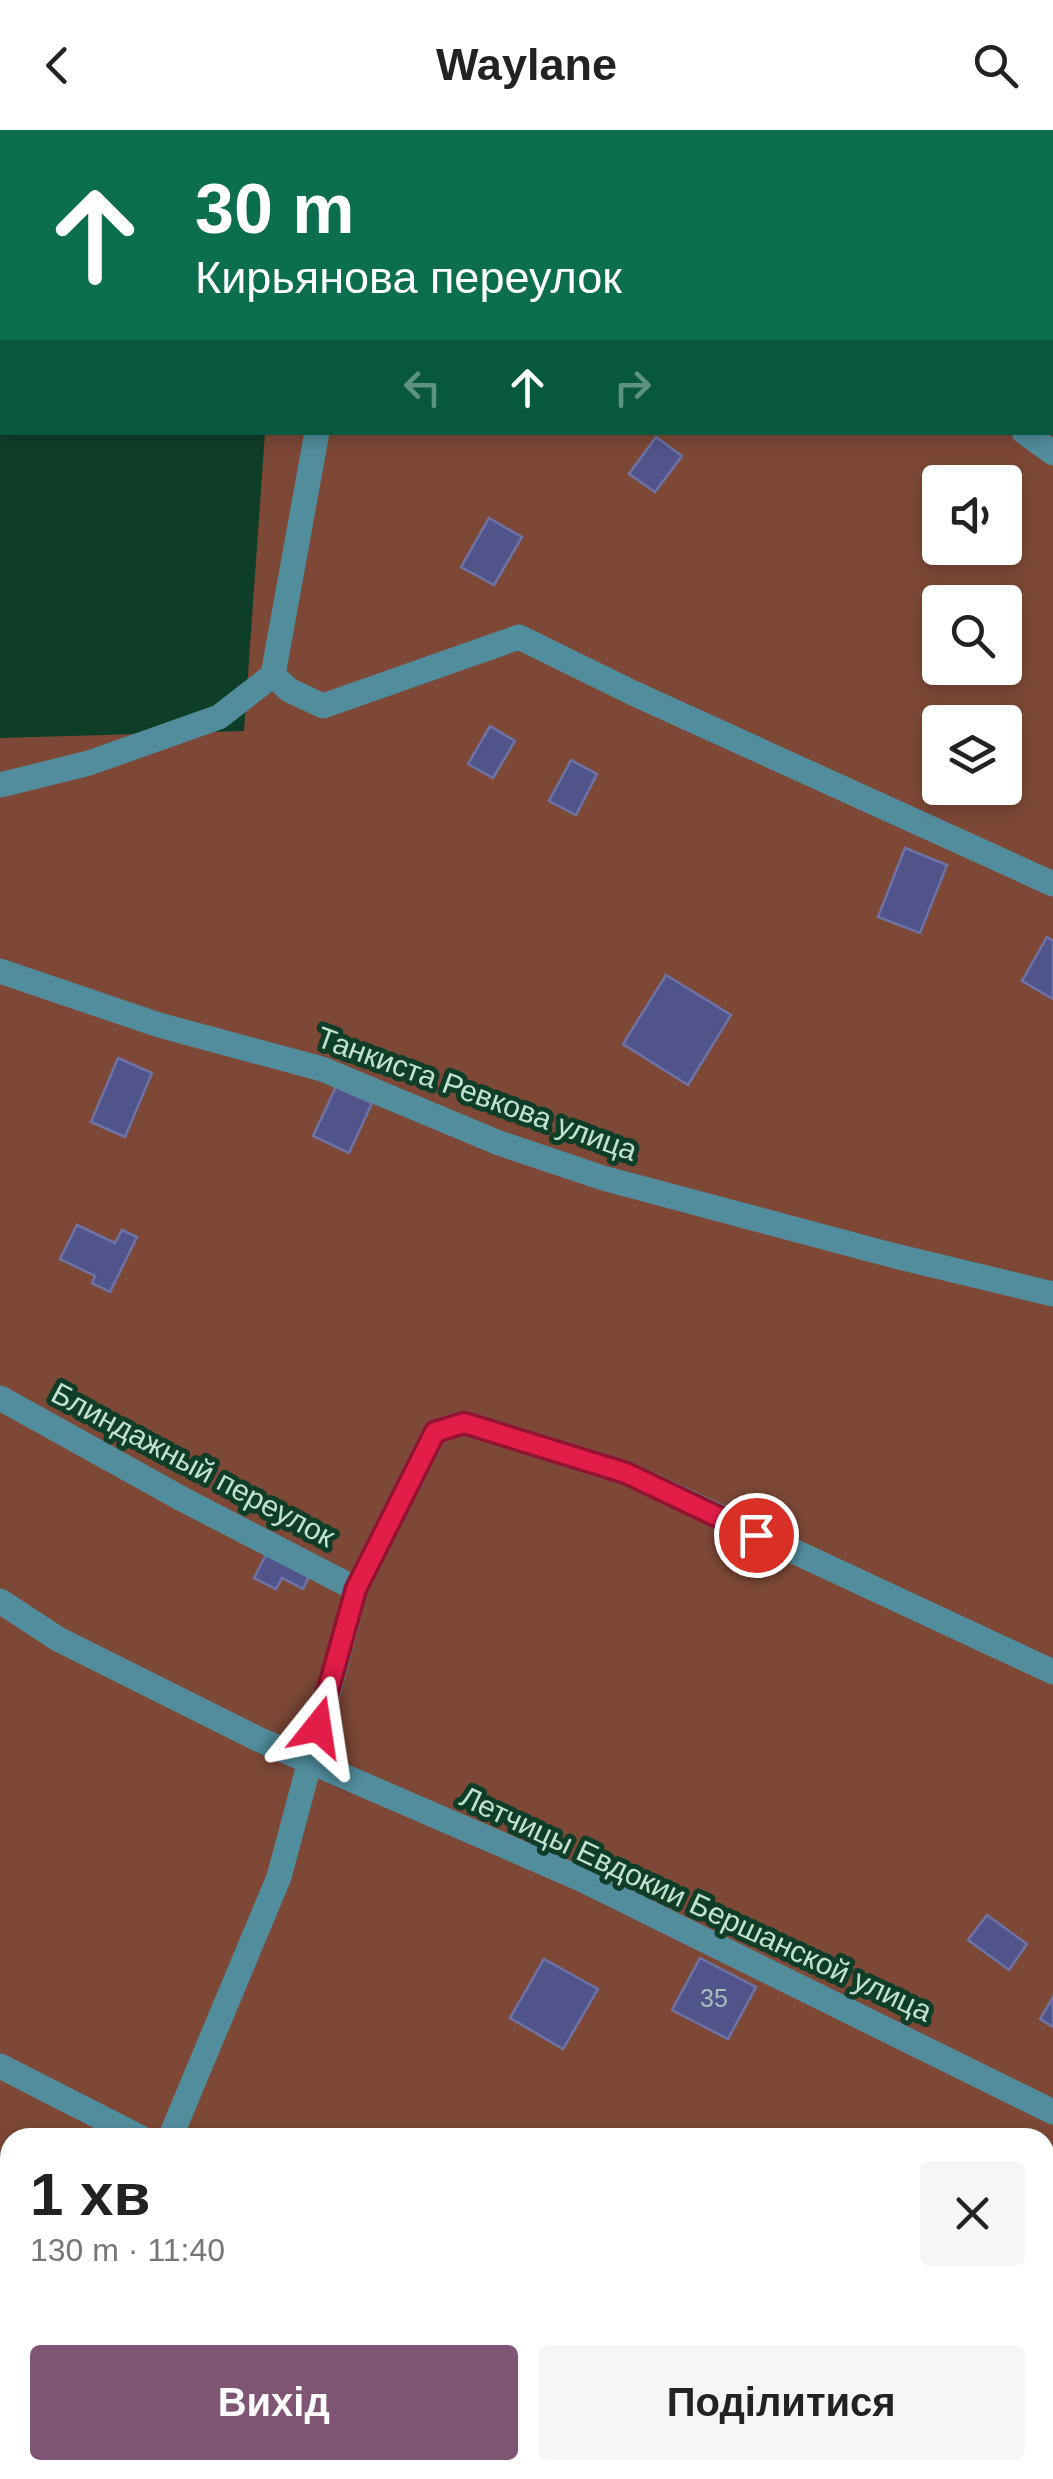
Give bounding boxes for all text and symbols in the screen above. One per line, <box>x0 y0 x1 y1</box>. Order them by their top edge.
icon: back <box>30 38 85 93</box>
icon: search <box>968 38 1023 93</box>
text: Waylane <box>436 39 617 90</box>
icon: ahead <box>30 170 160 300</box>
text: 30 m <box>195 170 355 248</box>
text: Кирьянова переулок <box>195 252 622 303</box>
icon: left <box>395 360 450 415</box>
icon: ahead <box>500 360 555 415</box>
icon: right <box>605 360 660 415</box>
map controls <box>922 465 1022 805</box>
button: sound <box>922 465 1022 565</box>
button: search <box>922 585 1022 685</box>
button: layers <box>922 705 1022 805</box>
street label: Танкиста Ревкова улица <box>313 1020 642 1167</box>
street label: Блиндажный переулок <box>46 1376 341 1554</box>
pin <box>714 1493 799 1578</box>
icon: arrive <box>729 1508 784 1563</box>
position arrow <box>266 1675 370 1779</box>
street label: Летчицы Евдокии Бершанской улица <box>455 1779 937 2028</box>
house number: 35 <box>700 1984 728 2012</box>
text: 1 хв <box>30 2161 150 2228</box>
button: close <box>920 2161 1025 2266</box>
text: 130 m · 11:40 <box>30 2232 225 2268</box>
button: Вихід <box>30 2345 518 2460</box>
button: Поділитися <box>538 2345 1025 2460</box>

